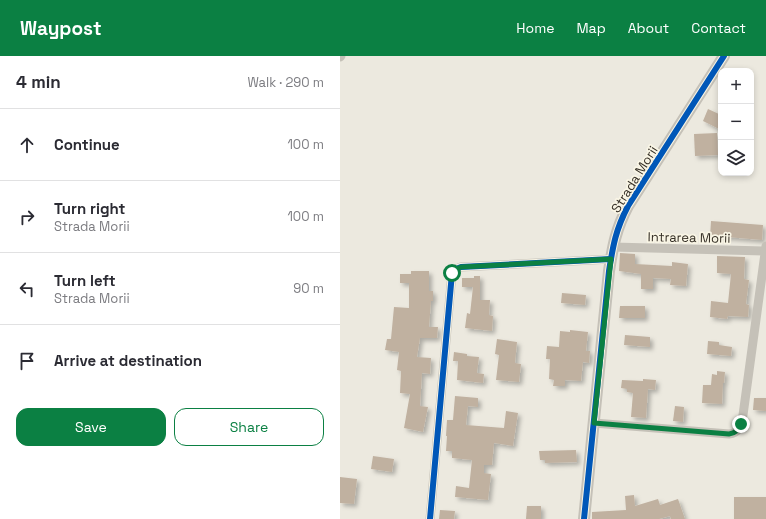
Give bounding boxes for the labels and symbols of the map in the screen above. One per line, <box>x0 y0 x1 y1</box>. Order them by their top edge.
street label: Strada Morii <box>607 143 662 216</box>
street label: Intrarea Morii <box>647 228 731 247</box>
route start <box>443 264 461 282</box>
route end <box>732 415 750 433</box>

